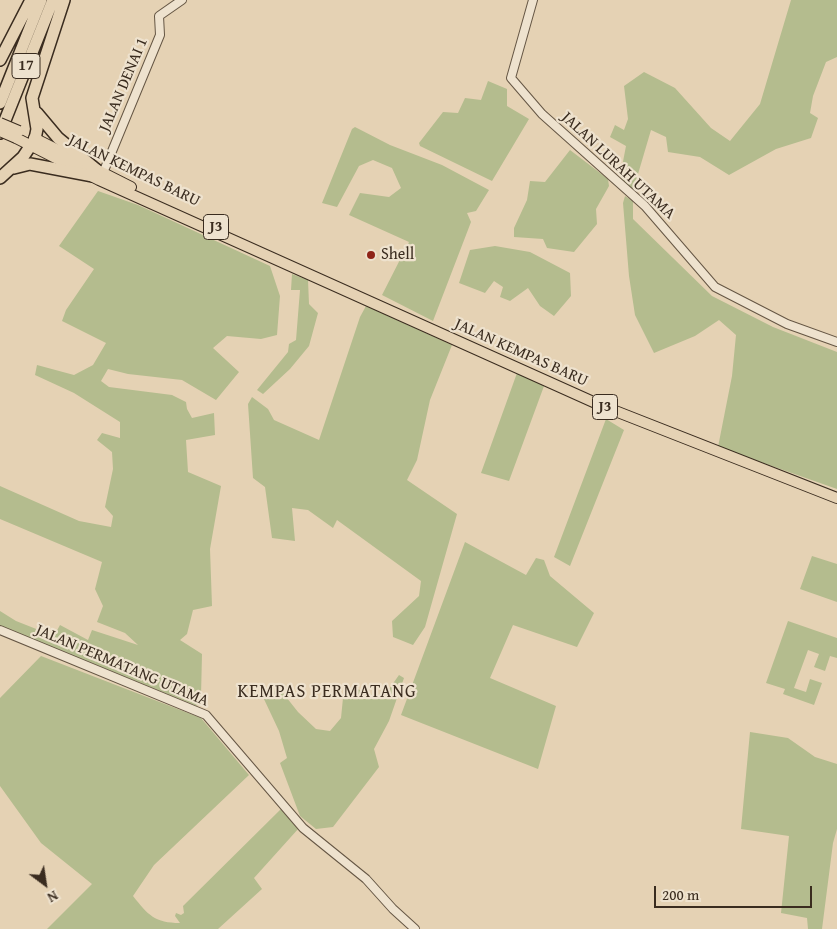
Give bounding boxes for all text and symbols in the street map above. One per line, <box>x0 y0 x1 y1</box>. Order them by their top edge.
street label: JALAN DENAI 1 <box>96 35 152 135</box>
road number: 17 <box>12 54 40 78</box>
street label: JALAN LURAH UTAMA <box>557 108 679 224</box>
street label: JALAN KEMPAS BARU <box>65 131 203 211</box>
road number: J3 <box>204 214 228 240</box>
place label: Shell <box>381 245 414 265</box>
marker: Shell <box>365 249 377 261</box>
street label: JALAN KEMPAS BARU <box>451 315 591 391</box>
road number: J3 <box>592 394 618 420</box>
street label: JALAN PERMATANG UTAMA <box>32 621 212 711</box>
district label: KEMPAS PERMATANG <box>235 681 419 703</box>
north arrow <box>20 859 70 909</box>
scale bar <box>657 876 814 908</box>
text: 200 m <box>662 884 699 905</box>
text: N <box>44 886 62 908</box>

